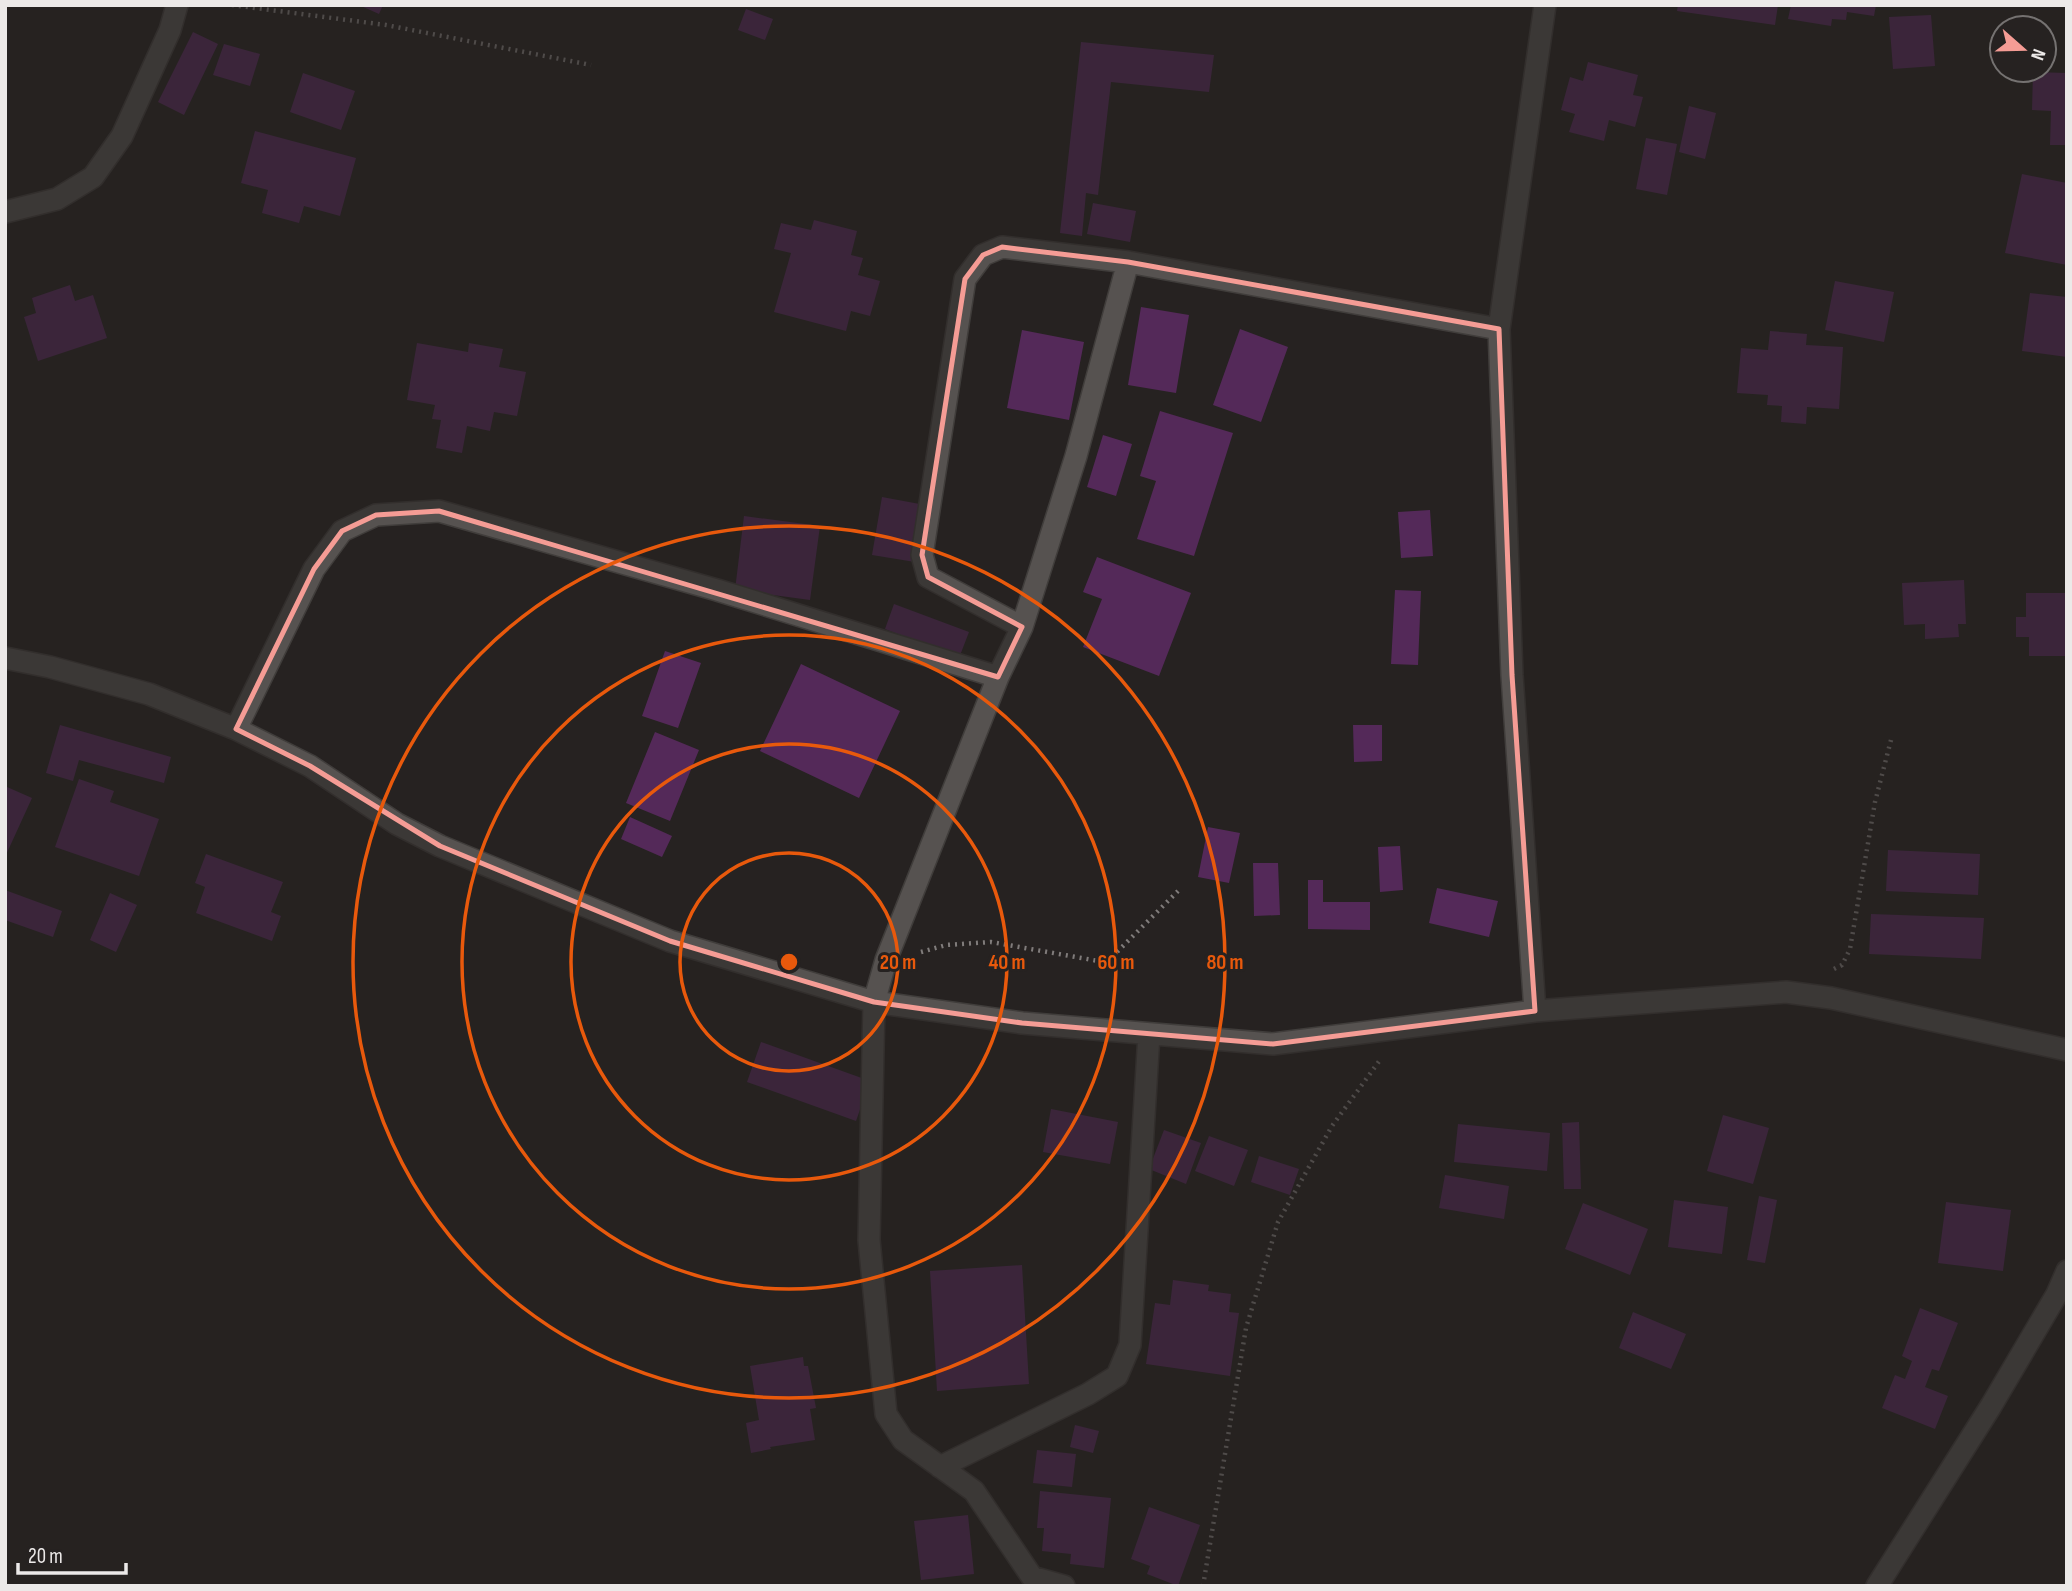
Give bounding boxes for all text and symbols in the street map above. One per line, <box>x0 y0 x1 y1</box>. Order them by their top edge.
north arrow <box>1988 14 2058 84</box>
text: N <box>2025 46 2050 63</box>
centre of rings <box>777 950 801 974</box>
text: 20 m <box>880 950 916 975</box>
text: 40 m <box>989 950 1025 975</box>
text: 60 m <box>1097 950 1135 975</box>
text: 80 m <box>1206 950 1244 975</box>
scale bar <box>18 1532 126 1576</box>
text: 20 m <box>28 1544 63 1569</box>

